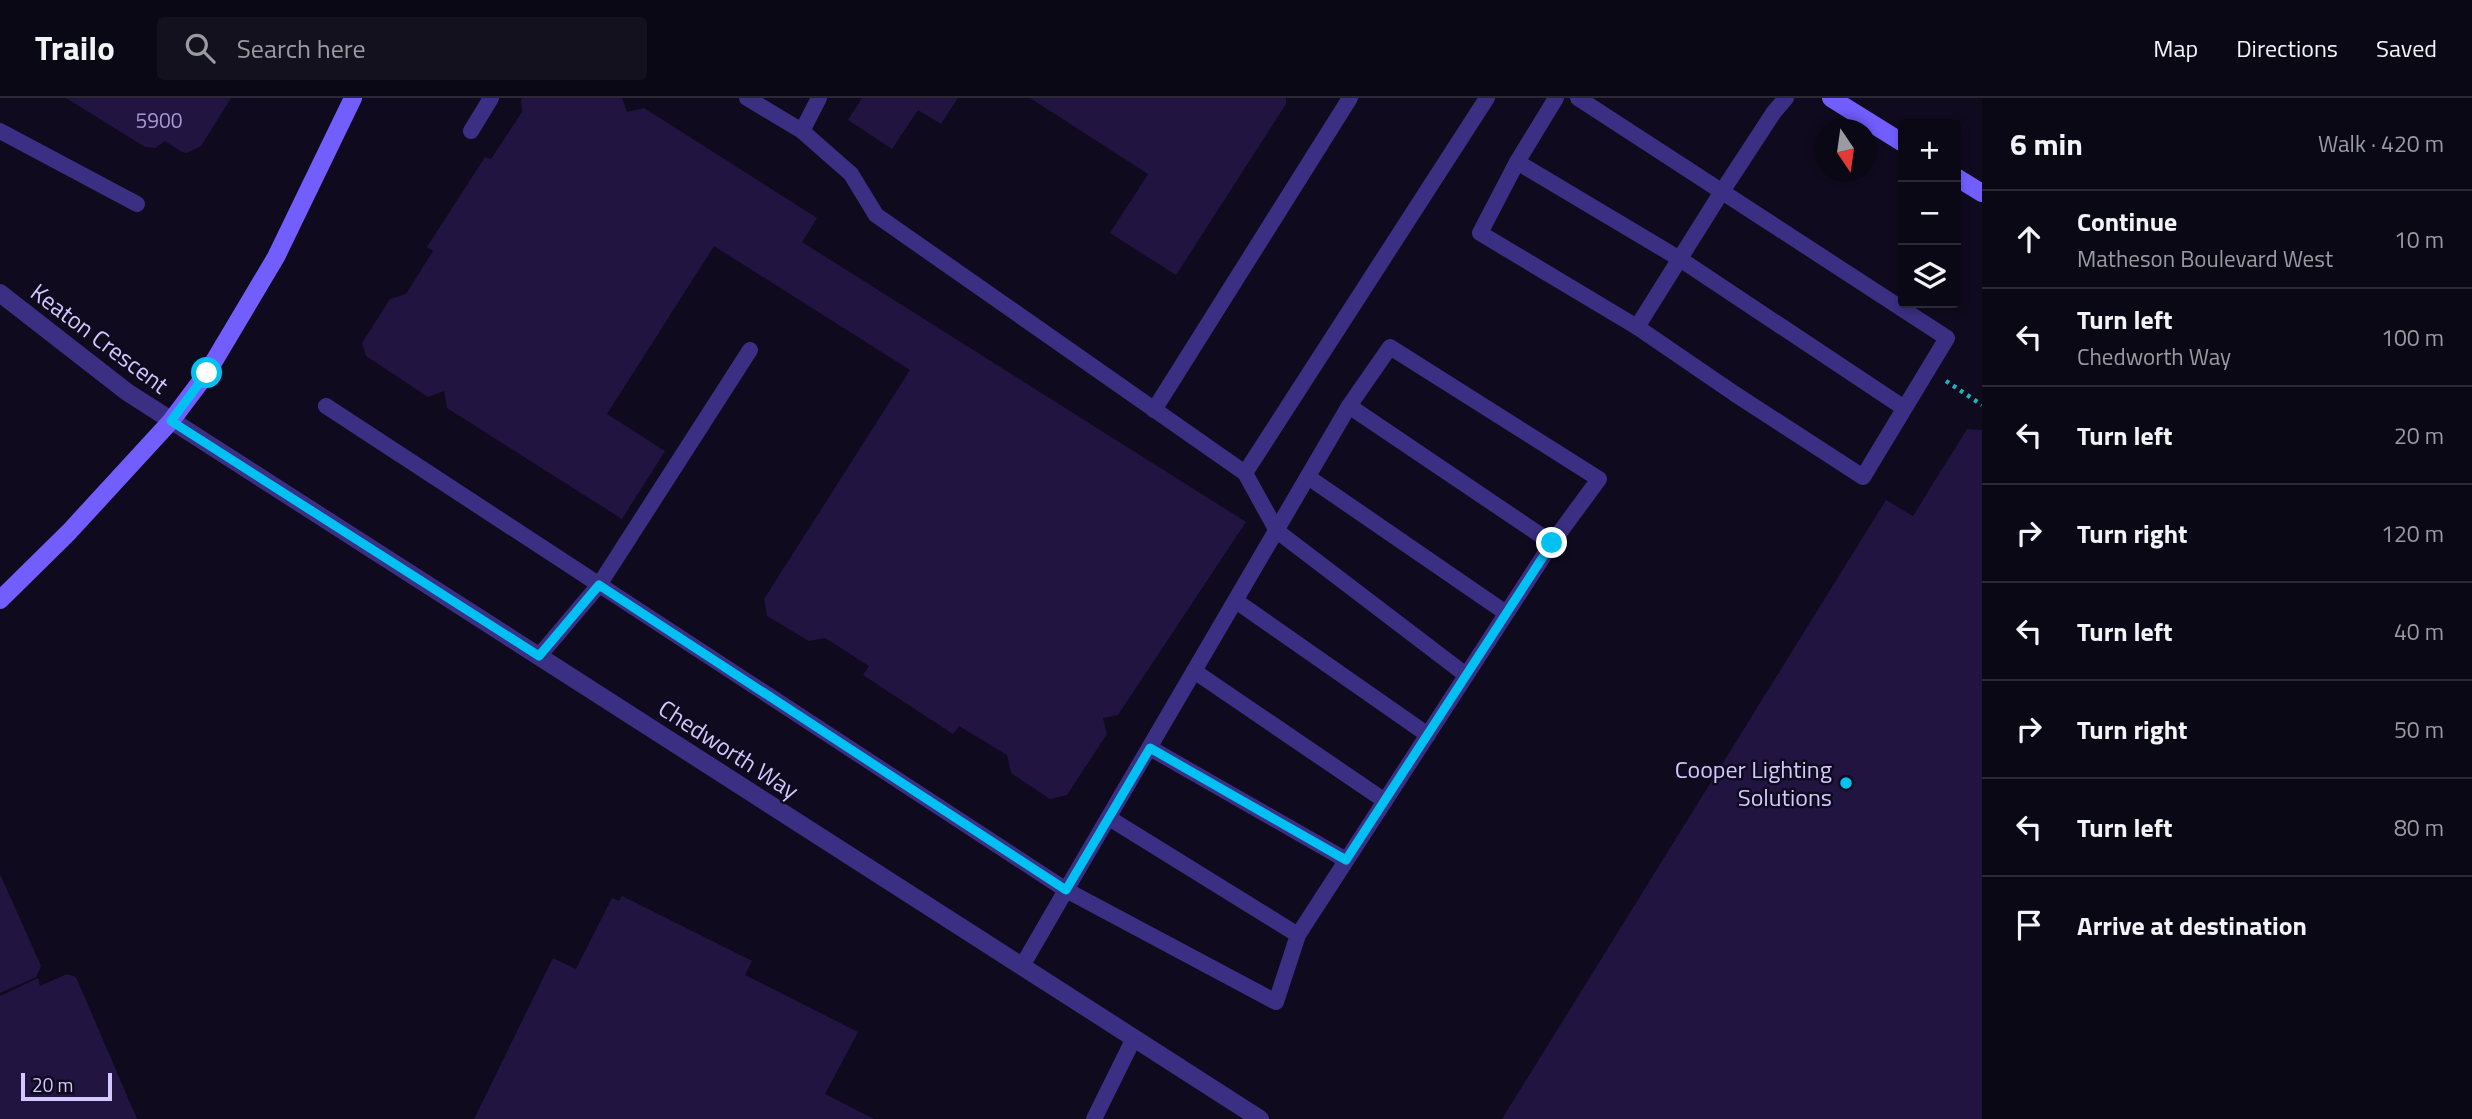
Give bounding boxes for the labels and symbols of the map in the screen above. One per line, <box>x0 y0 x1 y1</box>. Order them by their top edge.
house number: 5900 <box>135 104 183 136</box>
north arrow <box>1814 119 1877 182</box>
street label: Keaton Crescent <box>23 274 177 402</box>
route start <box>191 357 222 388</box>
route end <box>1536 527 1567 558</box>
street label: Chedworth Way <box>652 690 807 808</box>
place label: Cooper Lighting Solutions <box>1675 751 1832 815</box>
marker: Cooper Lighting Solutions <box>1838 775 1854 791</box>
scale bar <box>21 1070 112 1102</box>

